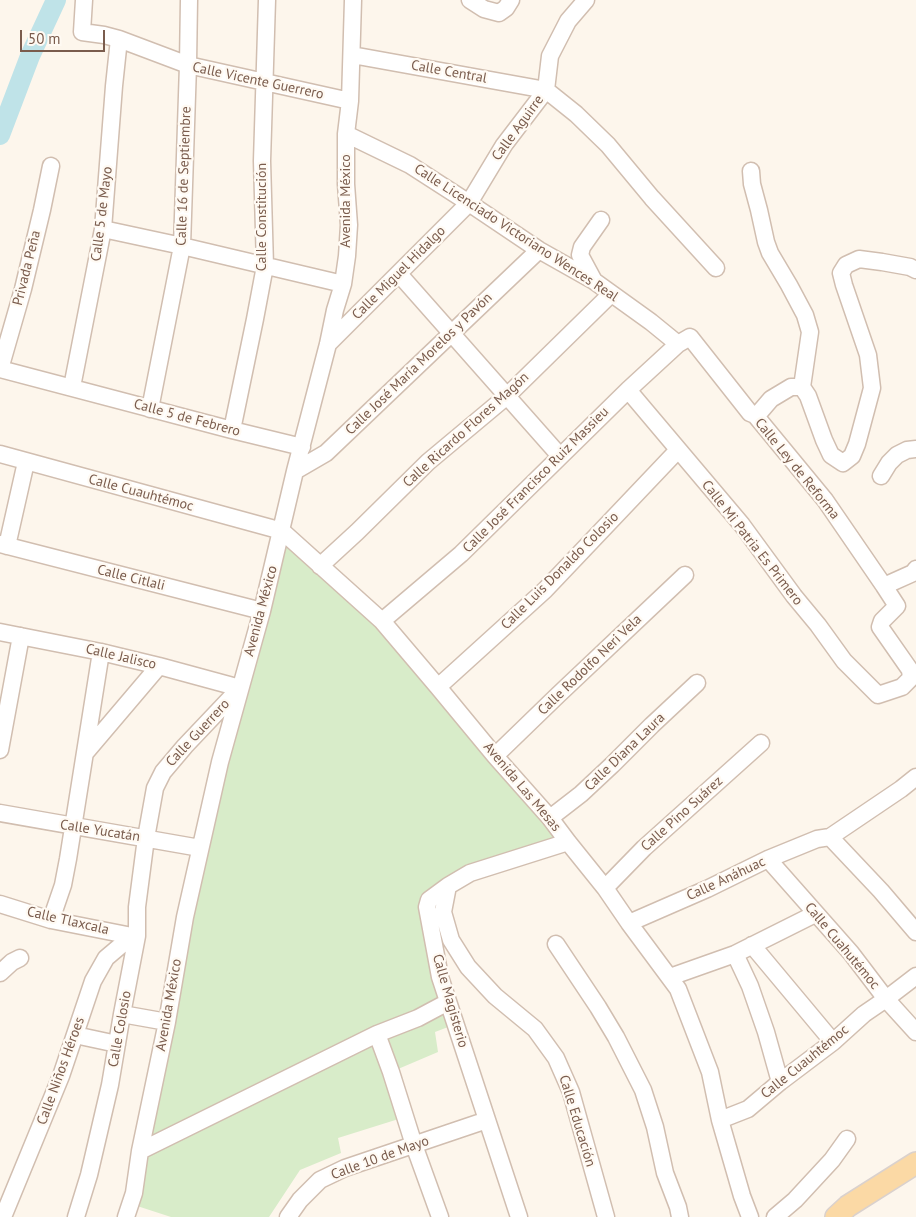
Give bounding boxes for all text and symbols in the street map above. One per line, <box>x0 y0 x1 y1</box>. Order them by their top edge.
scale bar <box>22 20 108 52</box>
text: 50 m <box>28 29 61 48</box>
street label: Calle Central <box>410 57 488 87</box>
street label: Calle Vicente Guerrero <box>191 59 325 103</box>
street label: Calle Aguirre <box>489 92 547 164</box>
street label: Calle 16 de Septiembre <box>173 106 195 246</box>
street label: Avenida México <box>338 154 354 248</box>
street label: Calle Licenciado Victoriano Wences Real <box>411 161 621 305</box>
street label: Calle Constitución <box>254 163 270 271</box>
street label: Calle 5 de Mayo <box>88 166 116 262</box>
street label: Calle Miguel Hidalgo <box>349 223 449 323</box>
street label: Privada Peña <box>10 229 44 307</box>
street label: Calle José María Morelos y Pavón <box>342 289 496 439</box>
street label: Calle Ricardo Flores Magón <box>400 369 532 491</box>
street label: Calle 5 de Febrero <box>132 396 242 440</box>
street label: Calle José Francisco Ruiz Massieu <box>460 404 612 556</box>
street label: Calle Ley de Reforma <box>751 415 843 523</box>
street label: Calle Cuauhtémoc <box>87 471 195 515</box>
street label: Calle Mi Patria Es Primero <box>698 477 806 609</box>
street label: Calle Luis Donaldo Colosio <box>498 509 622 633</box>
street label: Calle Citlali <box>95 561 167 595</box>
street label: Avenida México <box>241 564 281 658</box>
street label: Calle Rodolfo Neri Vela <box>535 611 645 719</box>
street label: Calle Jalisco <box>84 641 158 673</box>
street label: Calle Guerrero <box>163 696 233 770</box>
street label: Calle Diana Laura <box>581 709 669 795</box>
street label: Avenida Las Mesas <box>480 739 564 835</box>
street label: Calle Pino Suárez <box>638 773 726 855</box>
street label: Calle Yucatán <box>59 816 141 846</box>
street label: Calle Anáhuac <box>684 853 768 905</box>
street label: Calle Cuahutémoc <box>801 899 883 993</box>
street label: Calle Tlaxcala <box>25 903 111 939</box>
street label: Calle Magisterio <box>429 952 471 1050</box>
street label: Avenida México <box>153 958 185 1052</box>
street label: Calle Colosio <box>105 989 135 1069</box>
street label: Calle Niños Héroes <box>34 1015 88 1127</box>
street label: Calle Cuauhtémoc <box>758 1021 852 1103</box>
street label: Calle Educación <box>555 1073 599 1169</box>
street label: Calle 10 de Mayo <box>329 1132 431 1184</box>

